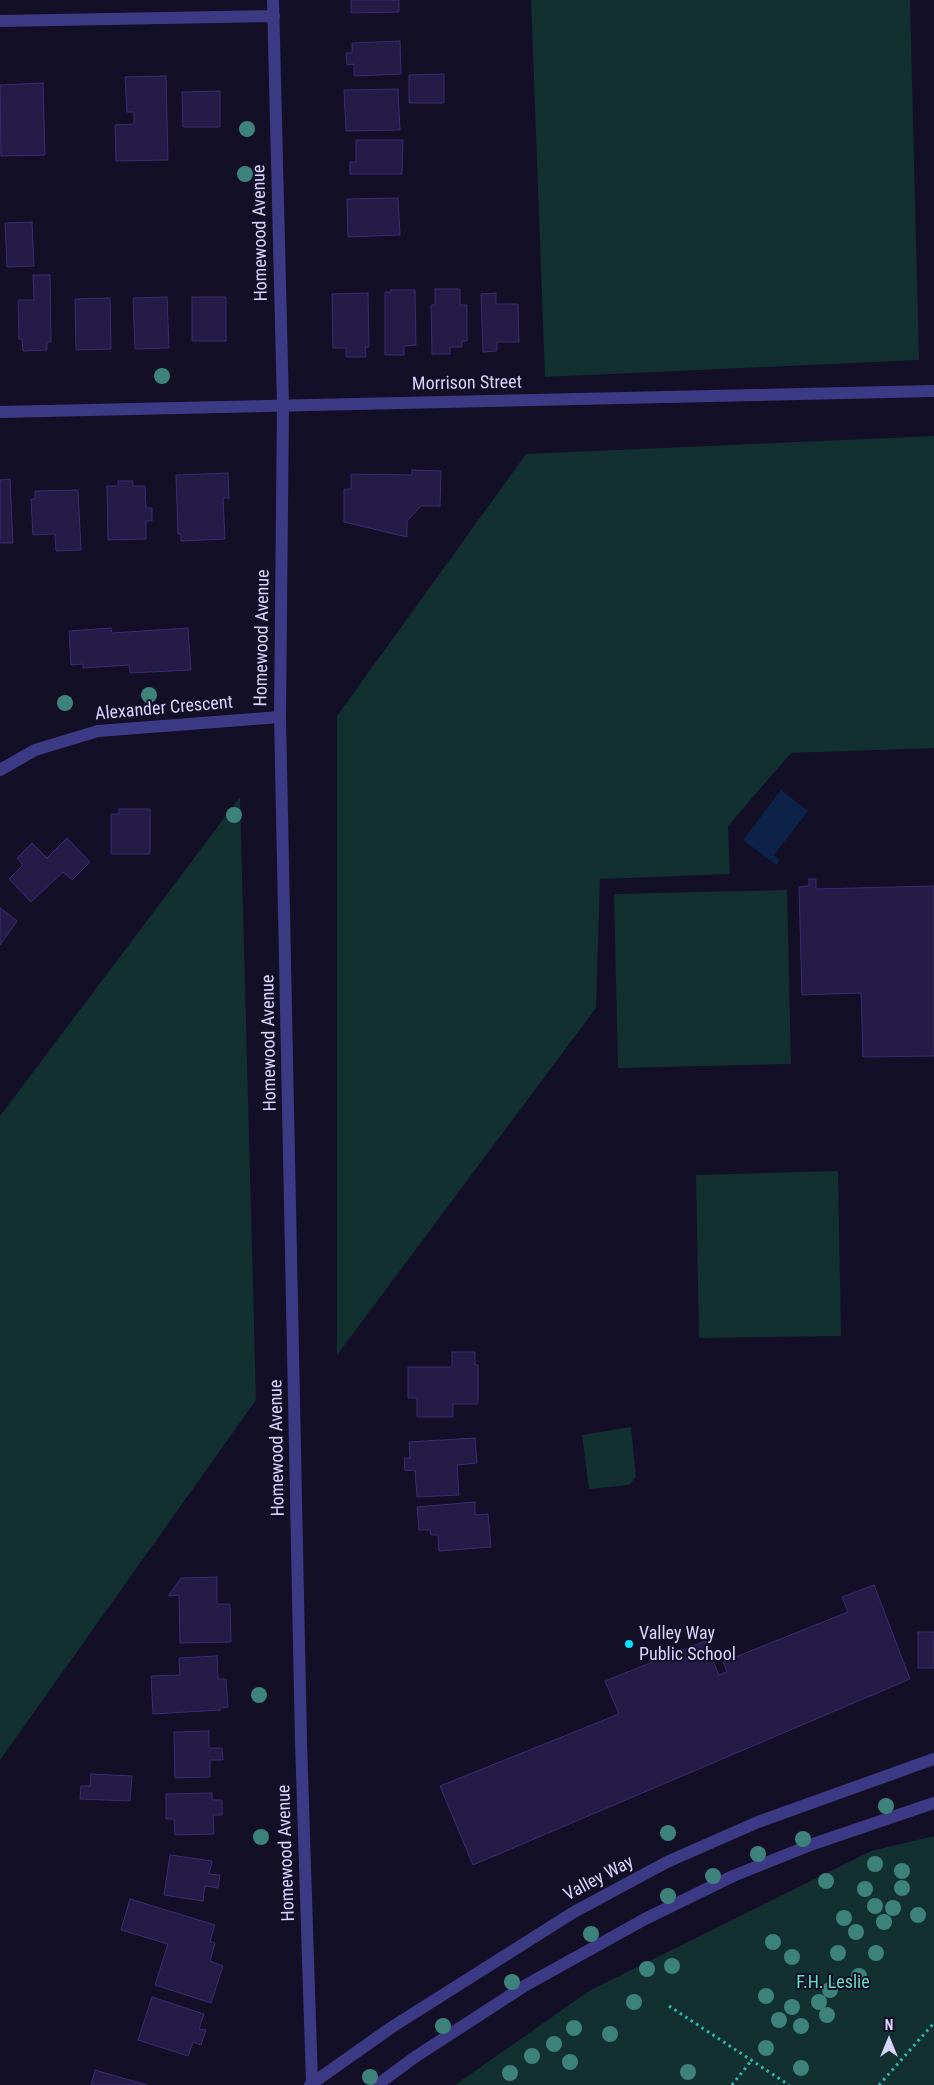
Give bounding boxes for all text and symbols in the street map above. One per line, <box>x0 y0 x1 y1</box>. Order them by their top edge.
street label: Homewood Avenue <box>249 164 273 302</box>
street label: Morrison Street <box>412 372 522 396</box>
street label: Homewood Avenue <box>251 569 275 707</box>
street label: Alexander Crescent <box>94 692 234 726</box>
street label: Homewood Avenue <box>258 974 282 1112</box>
street label: Homewood Avenue <box>266 1379 290 1517</box>
place label: Valley Way Public School <box>639 1623 736 1666</box>
marker: Valley Way Public School <box>623 1638 635 1650</box>
street label: Homewood Avenue <box>274 1784 300 1922</box>
street label: Valley Way <box>560 1852 638 1906</box>
park label: F.H. Leslie <box>796 1972 870 1994</box>
north arrow <box>864 2015 914 2065</box>
text: N <box>885 2017 893 2033</box>

